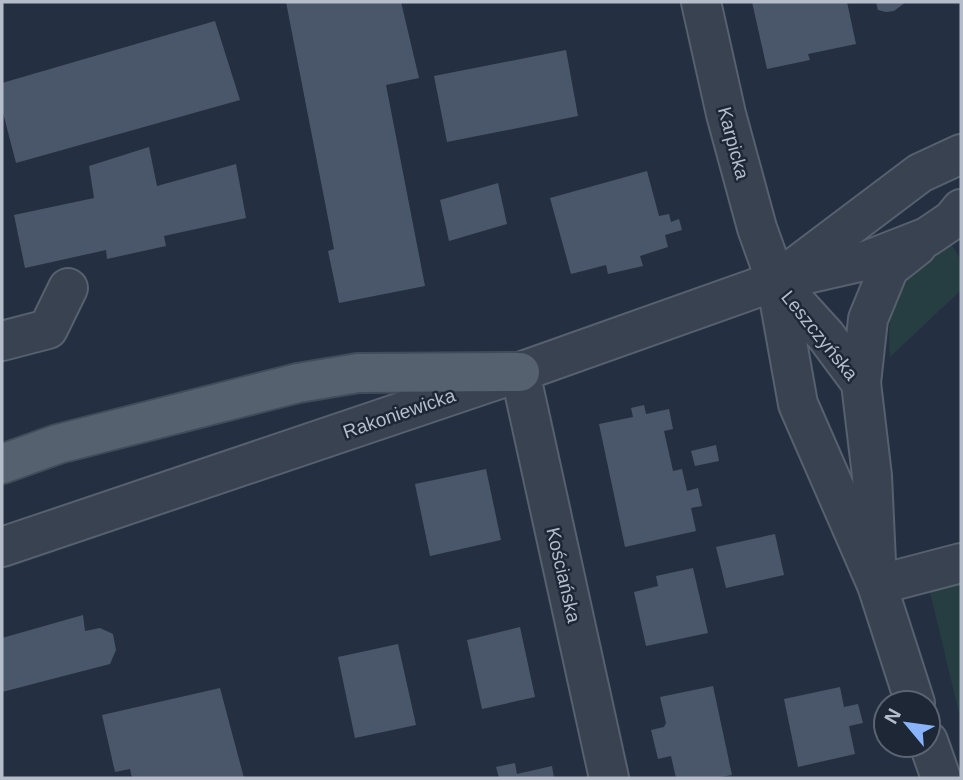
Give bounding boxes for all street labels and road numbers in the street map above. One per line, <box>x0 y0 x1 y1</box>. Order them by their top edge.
street label: Karpicka <box>714 105 753 182</box>
street label: Leszczyńska <box>777 286 862 385</box>
street label: Rakoniewicka <box>340 384 458 442</box>
street label: Kościańska <box>542 525 585 625</box>

